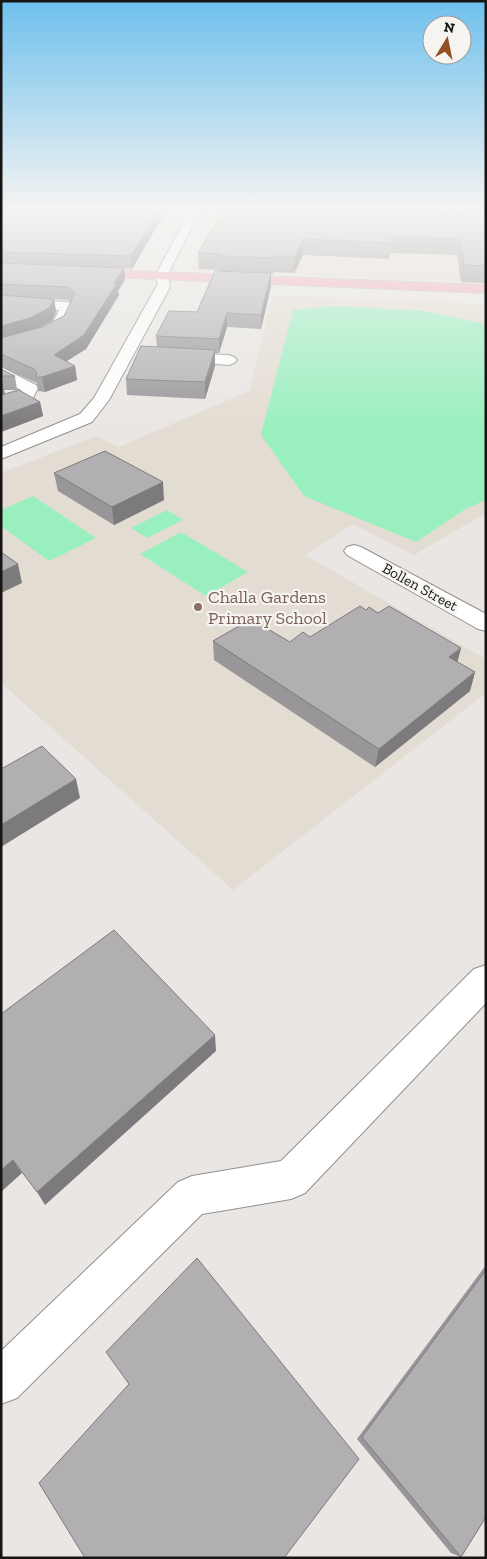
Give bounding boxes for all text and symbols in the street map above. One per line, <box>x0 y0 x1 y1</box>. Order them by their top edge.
north arrow <box>422 15 472 65</box>
text: N <box>442 18 456 37</box>
street label: Bollen Street <box>379 559 461 615</box>
place label: Challa Gardens Primary School <box>208 586 327 629</box>
marker: Challa Gardens Primary School <box>192 601 204 613</box>

